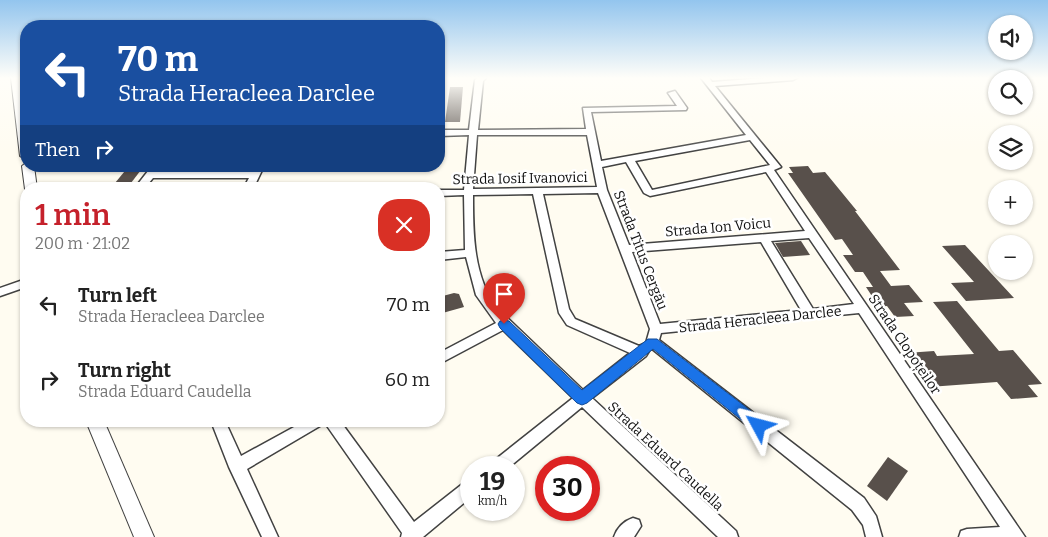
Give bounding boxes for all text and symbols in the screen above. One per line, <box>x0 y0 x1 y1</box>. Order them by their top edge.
map controls <box>988 15 1033 280</box>
button: sound <box>988 15 1033 60</box>
text: 70 m <box>118 38 198 80</box>
icon: left <box>35 40 100 105</box>
button: search <box>988 70 1033 115</box>
text: Strada Heracleea Darclee <box>118 80 375 107</box>
button: layers <box>988 125 1033 170</box>
icon: right <box>90 135 118 163</box>
text: Then <box>35 138 80 161</box>
street label: Strada Iosif Ivanovici <box>452 169 588 188</box>
button: + <box>988 180 1033 225</box>
street label: Strada Titus Cergău <box>610 188 671 313</box>
text: 1 min <box>35 197 110 233</box>
button: close <box>378 199 430 251</box>
street label: Strada Ion Voicu <box>664 214 772 241</box>
text: 200 m · 21:02 <box>35 234 130 253</box>
button: − <box>988 235 1033 280</box>
pin <box>483 273 525 324</box>
icon: arrive <box>490 280 518 308</box>
text: Turn left <box>78 284 157 307</box>
icon: left <box>35 291 63 319</box>
street label: Strada Clopoțeilor <box>864 291 944 398</box>
text: 70 m <box>387 293 430 316</box>
street label: Strada Heracleea Darclee <box>678 302 842 336</box>
text: Strada Heracleea Darclee <box>78 307 265 326</box>
text: Turn right <box>78 359 171 382</box>
icon: right <box>35 366 63 394</box>
text: 60 m <box>385 368 430 391</box>
text: Strada Eduard Caudella <box>78 382 252 401</box>
street label: Strada Eduard Caudella <box>604 398 727 515</box>
position arrow <box>732 399 784 451</box>
speed limit sign: 30 <box>535 456 600 521</box>
text: 19 <box>480 467 505 497</box>
text: km/h <box>478 494 507 508</box>

